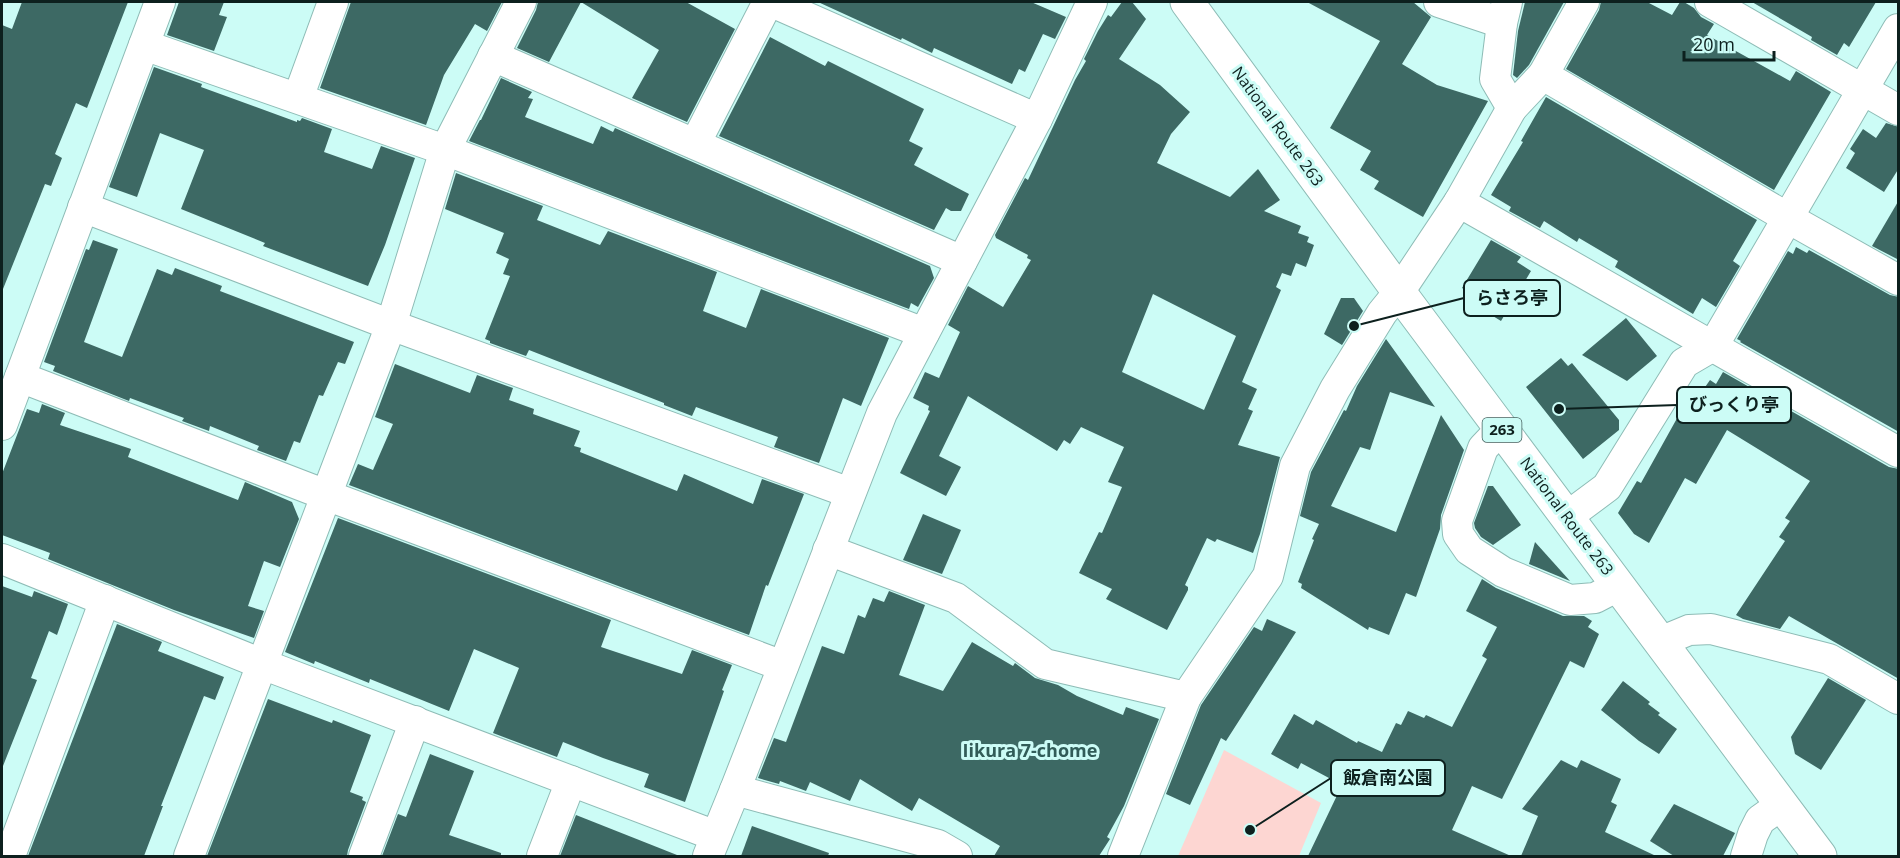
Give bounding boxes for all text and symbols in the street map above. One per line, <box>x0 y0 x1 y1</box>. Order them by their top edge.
scale bar <box>1684 24 1774 62</box>
text: 20 m <box>1693 32 1735 56</box>
street label: National Route 263 <box>1227 62 1329 190</box>
callout: らさろ亭 <box>1464 280 1560 316</box>
text: らさろ亭 <box>1476 285 1548 309</box>
callout: びっくり亭 <box>1677 387 1791 423</box>
text: びっくり亭 <box>1689 392 1779 416</box>
road number: 263 <box>1482 418 1522 442</box>
street label: National Route 263 <box>1515 452 1619 580</box>
district label: Iikura 7-chome <box>963 738 1097 762</box>
callout: 飯倉南公園 <box>1331 760 1445 796</box>
text: 飯倉南公園 <box>1343 765 1433 789</box>

